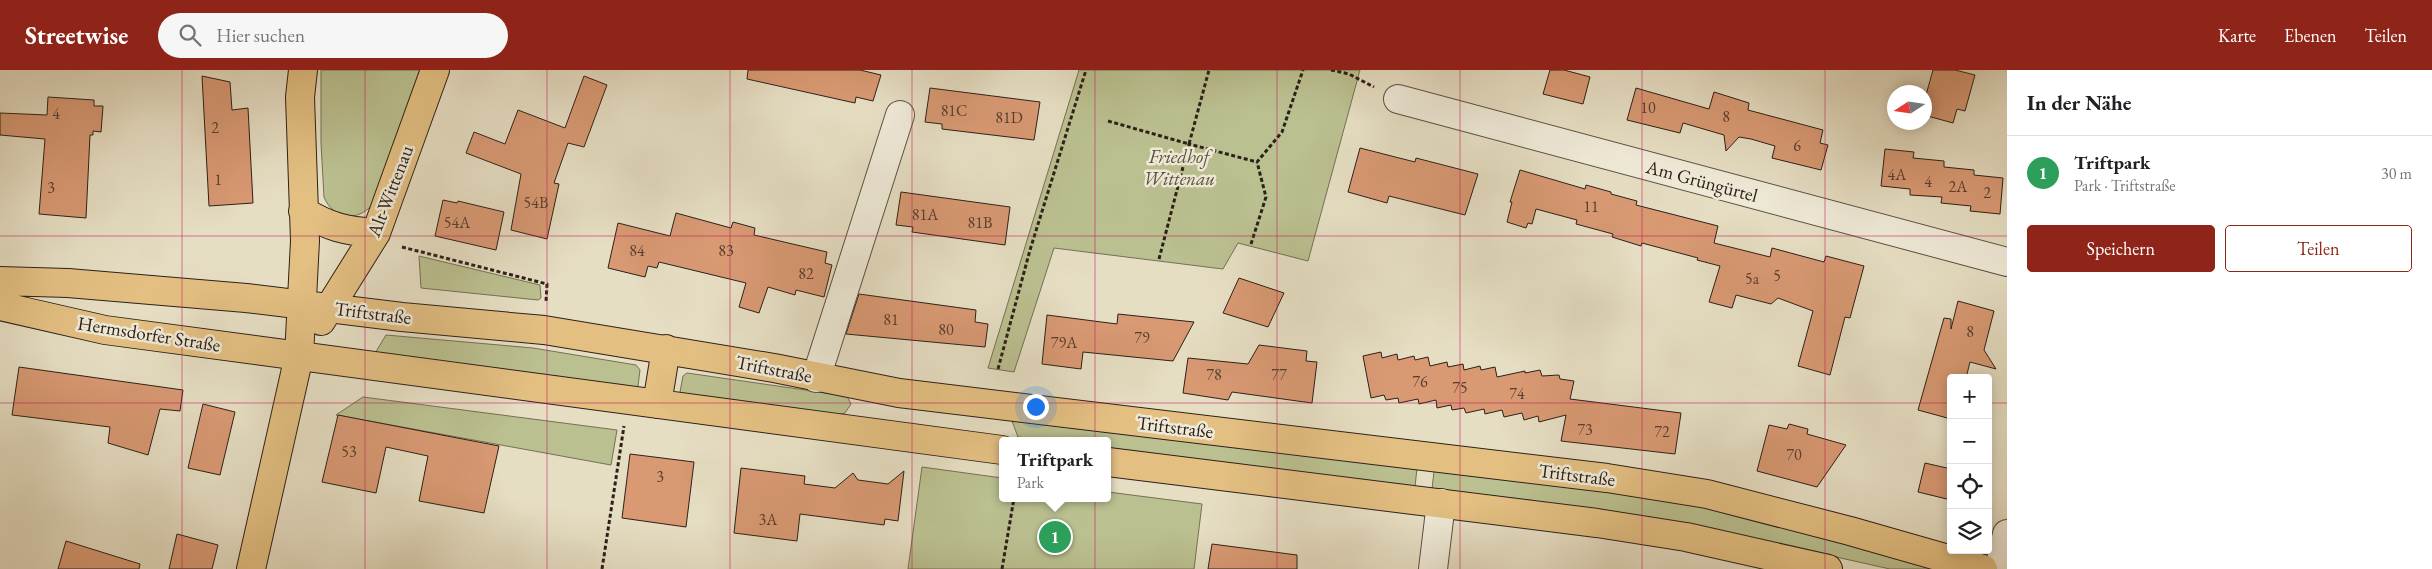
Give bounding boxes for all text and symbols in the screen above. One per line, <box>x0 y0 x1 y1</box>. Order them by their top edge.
search box <box>158 13 508 58</box>
text: Streetwise <box>25 20 128 51</box>
icon: search <box>176 21 204 49</box>
text: Hier suchen <box>216 23 305 48</box>
text: Karte <box>2218 24 2256 47</box>
text: Ebenen <box>2284 24 2337 47</box>
text: Teilen <box>2365 24 2407 47</box>
north arrow <box>1887 85 1932 130</box>
text: In der Nähe <box>2027 89 2132 116</box>
house number: 10 <box>1640 97 1656 118</box>
house number: 81C <box>941 100 967 121</box>
house number: 4 <box>52 103 60 124</box>
house number: 8 <box>1722 106 1730 127</box>
house number: 81D <box>995 107 1023 128</box>
house number: 2 <box>211 117 219 138</box>
house number: 6 <box>1793 135 1801 156</box>
street label: Alt-Wittenau <box>361 142 419 241</box>
park label: Friedhof Wittenau <box>1143 144 1215 191</box>
text: Triftpark <box>2074 150 2150 175</box>
street label: Am Grüngürtel <box>1642 154 1761 208</box>
text: 1 <box>2039 163 2047 184</box>
text: 30 m <box>2381 163 2412 184</box>
house number: 4A <box>1888 164 1907 185</box>
house number: 1 <box>214 169 222 190</box>
house number: 4 <box>1924 171 1932 192</box>
text: Park · Triftstraße <box>2074 175 2176 196</box>
house number: 2A <box>1949 176 1968 197</box>
house number: 3 <box>47 177 55 198</box>
house number: 2 <box>1983 182 1991 203</box>
house number: 54B <box>524 192 548 213</box>
house number: 11 <box>1583 196 1599 217</box>
house number: 81A <box>912 204 939 225</box>
house number: 54A <box>444 212 471 233</box>
house number: 81B <box>968 212 992 233</box>
button: Speichern <box>2027 225 2215 272</box>
button: Teilen <box>2225 225 2412 272</box>
house number: 84 <box>629 240 645 261</box>
house number: 83 <box>718 240 734 261</box>
house number: 82 <box>798 263 814 284</box>
house number: 5 <box>1773 265 1781 286</box>
house number: 5a <box>1745 268 1760 289</box>
street label: Triftstraße <box>333 296 413 330</box>
house number: 81 <box>883 309 899 330</box>
street label: Hermsdorfer Straße <box>76 310 222 358</box>
house number: 80 <box>938 319 954 340</box>
house number: 8 <box>1966 321 1974 342</box>
house number: 79 <box>1134 327 1150 348</box>
house number: 79A <box>1051 332 1078 353</box>
street label: Triftstraße <box>734 349 814 389</box>
house number: 78 <box>1206 364 1222 385</box>
house number: 77 <box>1271 364 1287 385</box>
house number: 76 <box>1412 371 1428 392</box>
map controls <box>1947 374 1992 554</box>
button: + <box>1947 374 1992 419</box>
house number: 75 <box>1452 377 1468 398</box>
house number: 74 <box>1509 383 1525 404</box>
your location <box>1023 394 1049 420</box>
street label: Triftstraße <box>1135 410 1215 444</box>
house number: 73 <box>1577 419 1593 440</box>
button: − <box>1947 419 1992 464</box>
house number: 72 <box>1654 421 1670 442</box>
popup <box>999 437 1111 502</box>
house number: 53 <box>341 441 357 462</box>
house number: 70 <box>1786 444 1802 465</box>
text: Triftpark <box>1017 447 1093 472</box>
street label: Triftstraße <box>1537 458 1617 492</box>
button: locate <box>1947 464 1992 509</box>
house number: 3 <box>656 466 664 487</box>
text: Park <box>1017 472 1044 493</box>
house number: 3A <box>759 509 778 530</box>
button: layers <box>1947 509 1992 554</box>
pin: 1 <box>1039 518 1071 556</box>

